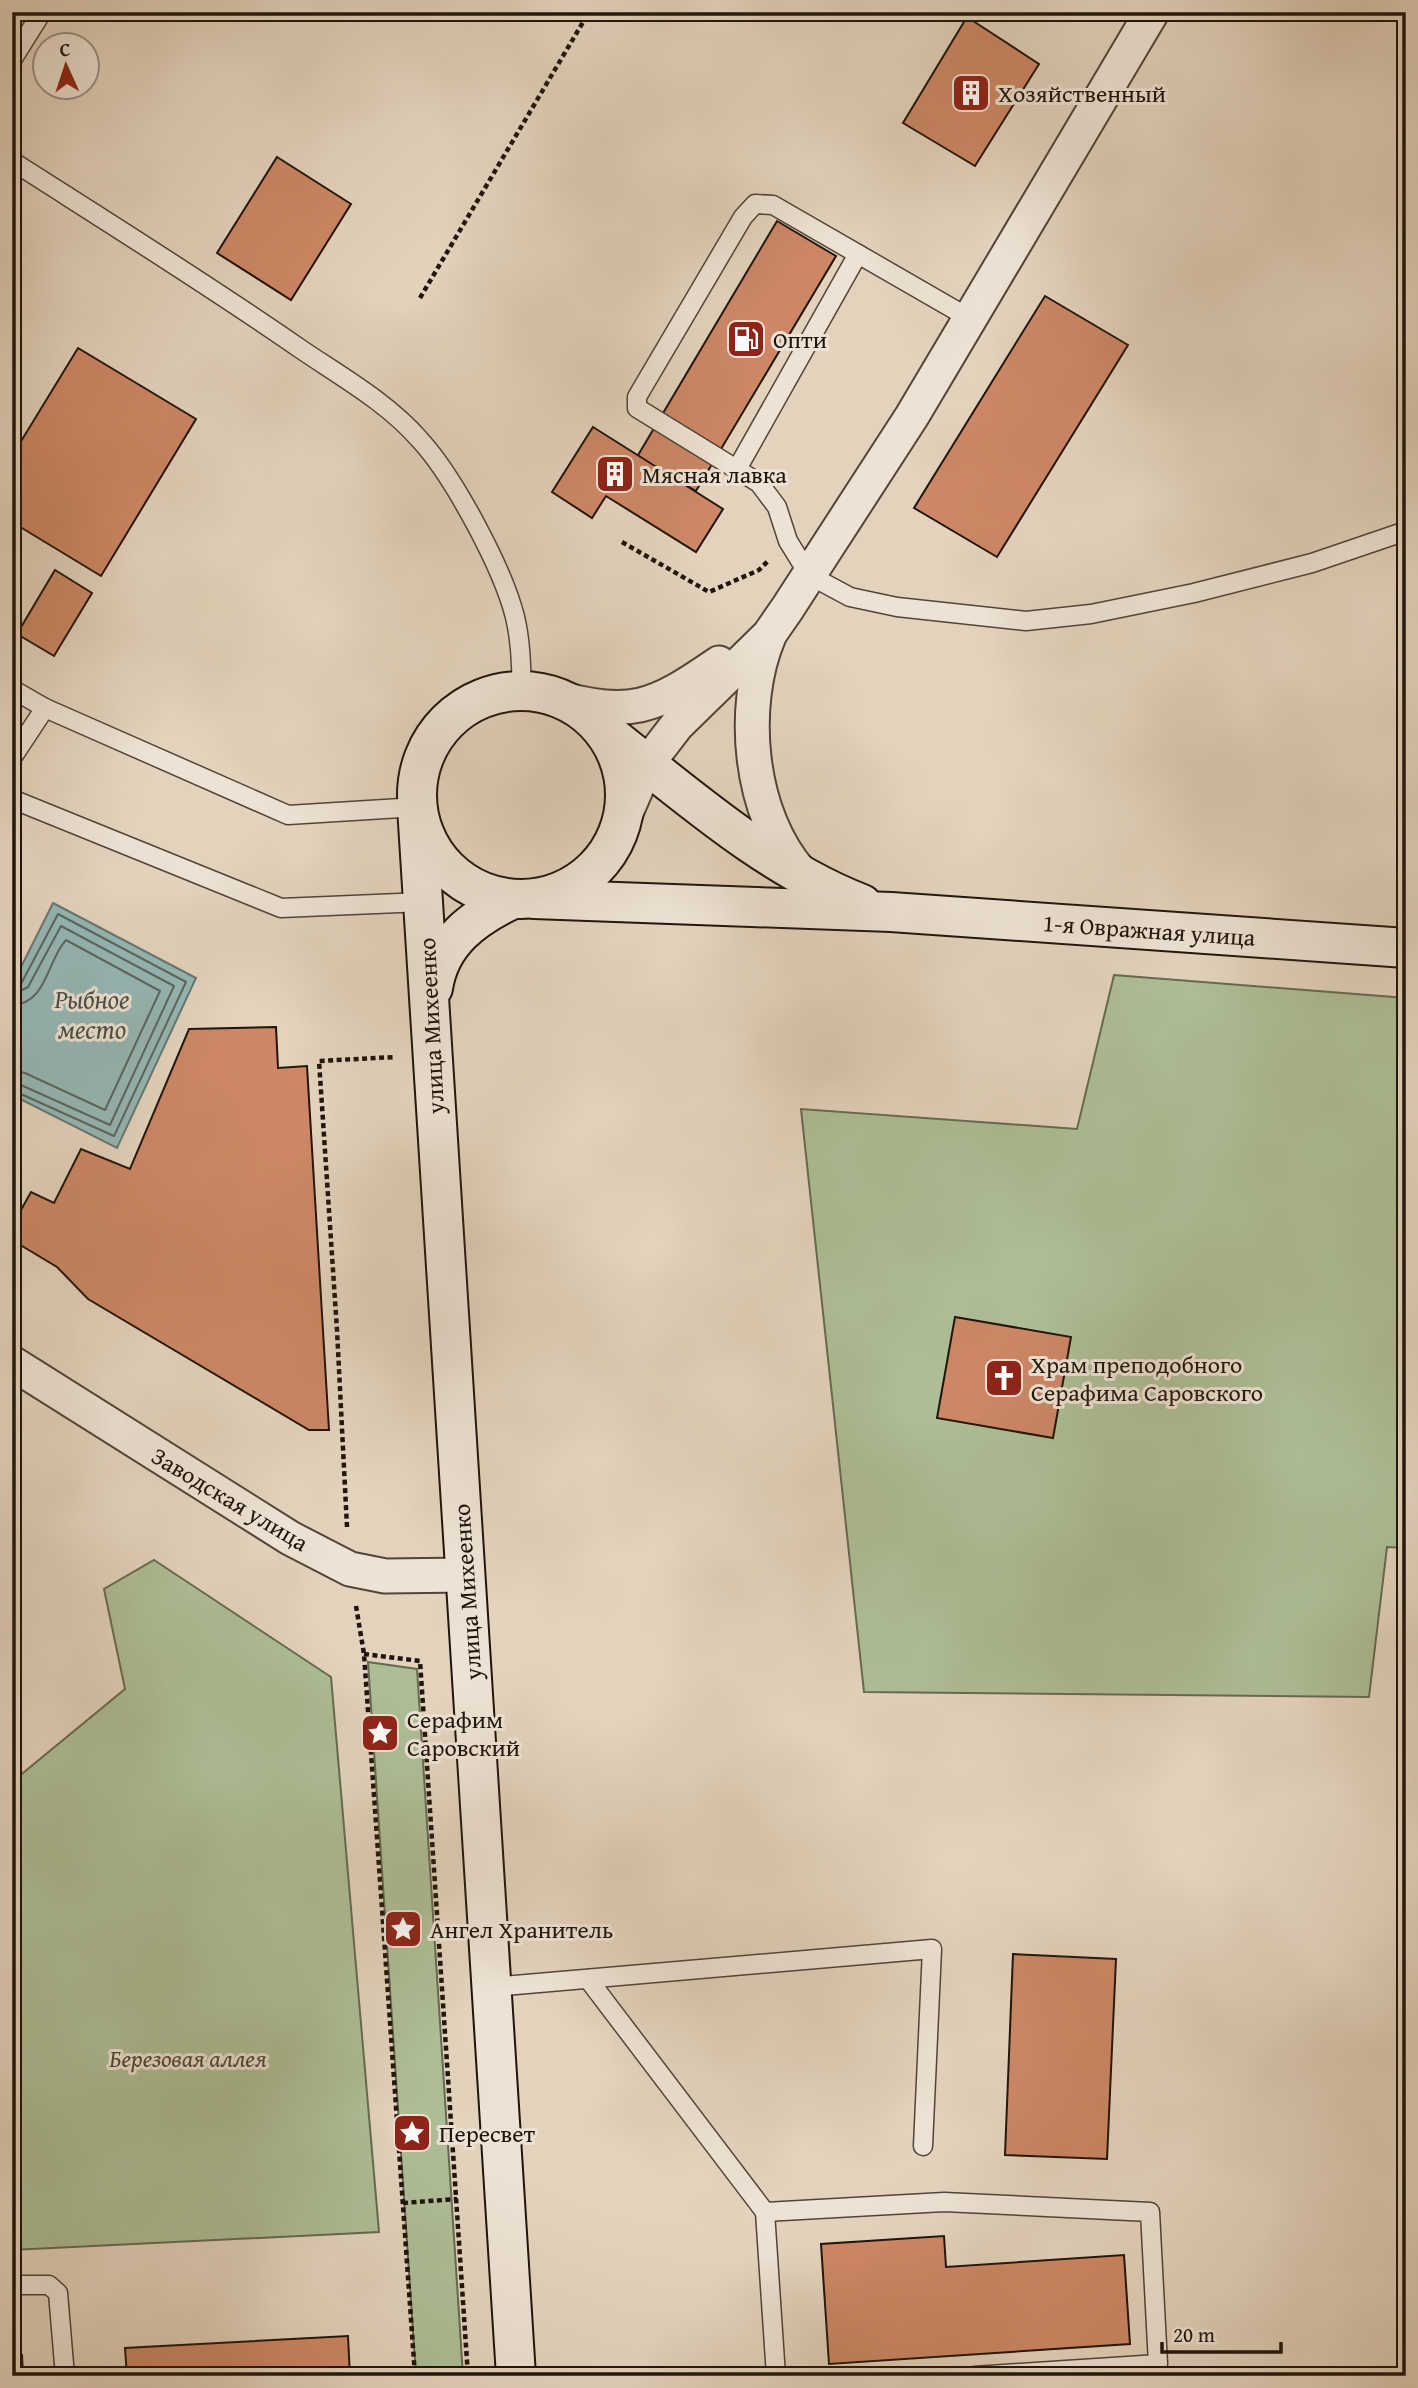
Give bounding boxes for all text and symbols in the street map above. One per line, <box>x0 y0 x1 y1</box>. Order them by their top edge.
north arrow <box>32 32 102 102</box>
text: С <box>59 35 71 63</box>
building icon: Хозяйственный <box>950 72 992 114</box>
place label: Хозяйственный <box>998 76 1166 111</box>
fuel station icon: Опти <box>725 318 767 360</box>
place label: Опти <box>773 322 827 357</box>
building icon: Мясная лавка <box>594 453 636 495</box>
place label: Мясная лавка <box>642 457 787 492</box>
street label: 1-я Овражная улица <box>1042 905 1257 955</box>
street label: улица Михеенко <box>409 937 453 1116</box>
water label: Рыбное место <box>54 979 129 1048</box>
place label: Храм преподобного Серафима Саровского <box>1031 1347 1263 1410</box>
church icon: Храм преподобного Серафима Саровского <box>983 1357 1025 1399</box>
street label: Заводская улица <box>145 1438 316 1560</box>
street label: улица Михеенко <box>443 1503 491 1682</box>
place label: Серафим Саровский <box>407 1702 520 1765</box>
place icon: Серафим Саровский <box>359 1712 401 1754</box>
place icon: Ангел Хранитель <box>382 1908 424 1950</box>
place label: Ангел Хранитель <box>430 1912 613 1947</box>
park label: Березовая аллея <box>109 2041 267 2076</box>
place icon: Пересвет <box>391 2112 433 2154</box>
place label: Пересвет <box>439 2116 536 2151</box>
scale bar <box>1162 2311 1282 2355</box>
text: 20 m <box>1173 2319 1215 2350</box>

